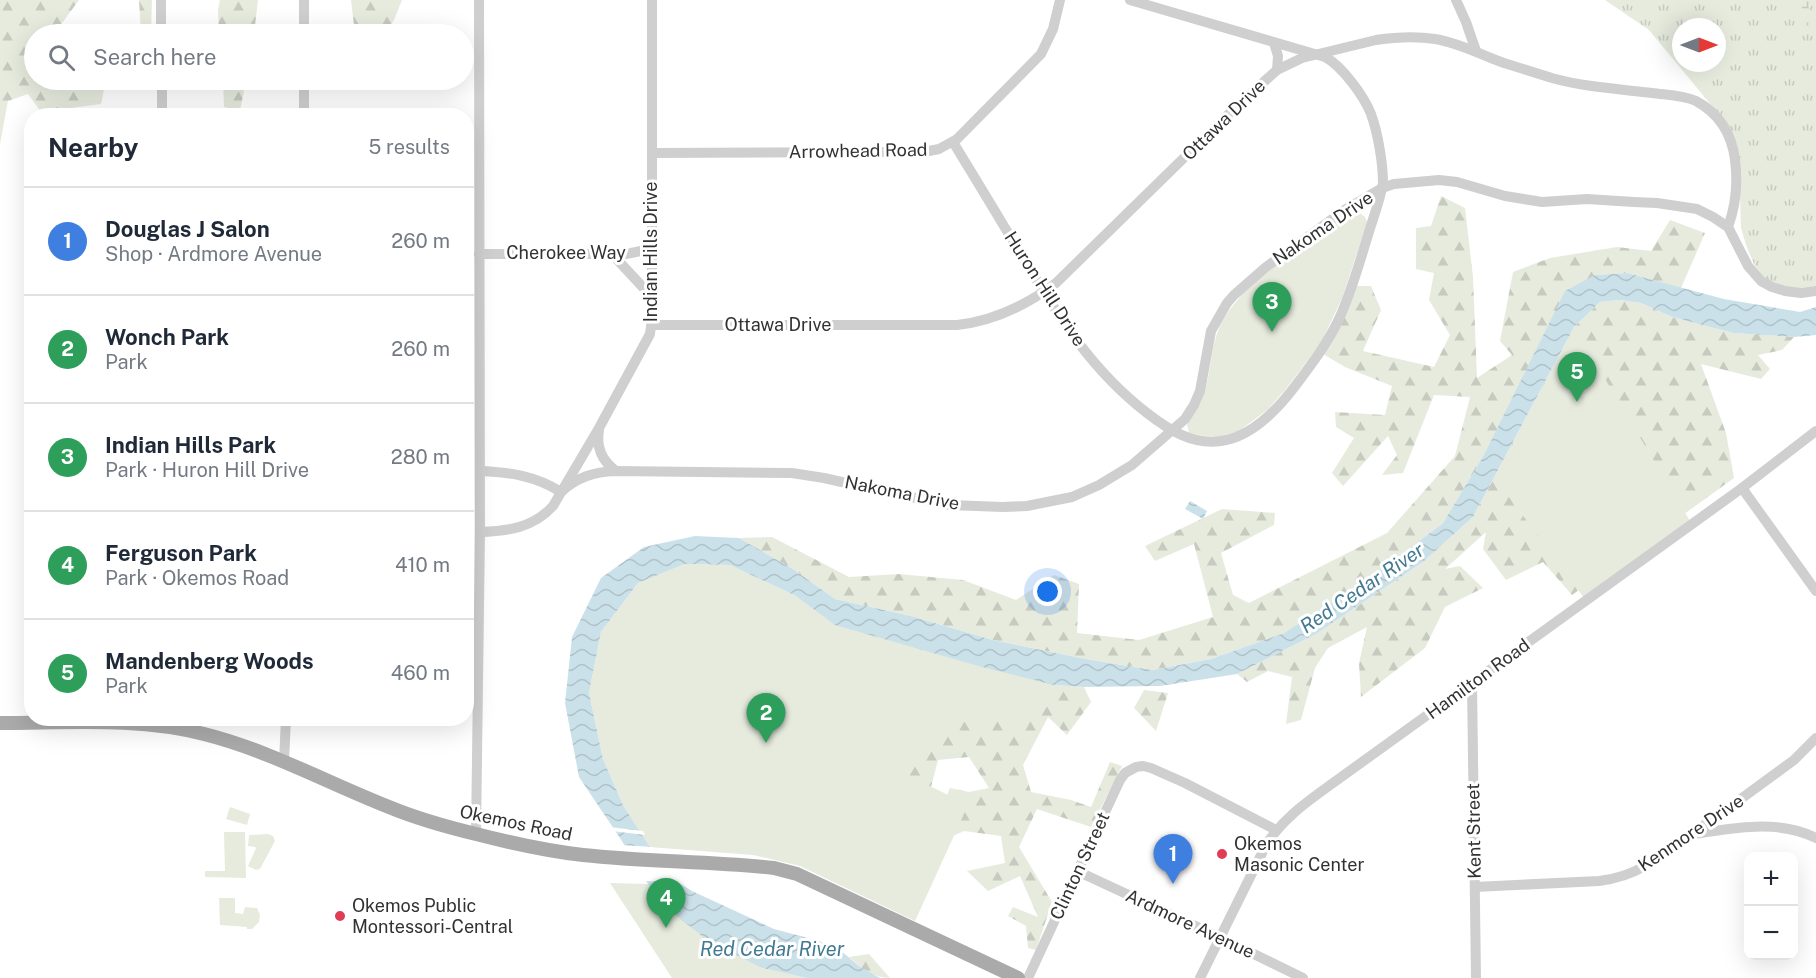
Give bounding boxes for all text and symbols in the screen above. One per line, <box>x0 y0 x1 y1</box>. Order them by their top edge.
north arrow <box>1672 18 1726 72</box>
search box <box>24 24 474 90</box>
icon: search <box>45 41 78 74</box>
text: Search here <box>93 44 217 70</box>
street label: Ottawa Drive <box>1178 75 1269 164</box>
text: Nearby <box>48 132 138 163</box>
text: 5 results <box>368 135 450 159</box>
street label: Arrowhead Road <box>788 139 928 162</box>
street label: Indian Hills Drive <box>640 182 661 322</box>
street label: Nakoma Drive <box>1269 186 1377 269</box>
text: Douglas J Salon <box>105 216 270 242</box>
street label: Huron Hill Drive <box>1000 227 1090 350</box>
text: 1 <box>63 229 72 253</box>
text: 260 m <box>391 229 450 253</box>
text: Shop · Ardmore Avenue <box>105 242 322 266</box>
street label: Cherokee Way <box>506 242 626 263</box>
pin: 3 <box>1252 282 1292 332</box>
street label: Ottawa Drive <box>724 314 832 335</box>
text: Wonch Park <box>105 324 229 350</box>
text: 2 <box>61 337 74 361</box>
text: 260 m <box>391 337 450 361</box>
text: Park <box>105 350 148 374</box>
pin: 5 <box>1558 352 1596 402</box>
text: Indian Hills Park <box>105 432 276 458</box>
text: 3 <box>61 445 74 469</box>
text: 280 m <box>391 445 450 469</box>
text: Park · Huron Hill Drive <box>105 458 309 482</box>
street label: Nakoma Drive <box>843 471 961 514</box>
water label: Red Cedar River <box>1295 537 1429 638</box>
text: Ferguson Park <box>105 540 257 566</box>
text: 4 <box>61 553 74 577</box>
text: 410 m <box>395 553 450 577</box>
text: Park · Okemos Road <box>105 566 289 590</box>
your location <box>1033 577 1062 606</box>
street label: Hamilton Road <box>1422 634 1534 723</box>
text: Mandenberg Woods <box>105 648 314 674</box>
text: 5 <box>61 661 74 685</box>
text: 460 m <box>391 661 450 685</box>
text: Park <box>105 674 148 698</box>
pin: 2 <box>746 694 786 743</box>
street label: Kent Street <box>1462 783 1485 879</box>
street label: Kenmore Drive <box>1634 790 1747 876</box>
street label: Okemos Road <box>458 800 574 845</box>
street label: Clinton Street <box>1045 809 1114 923</box>
place label: Okemos Masonic Center <box>1234 833 1364 875</box>
pin: 1 <box>1154 834 1192 884</box>
marker: Okemos Masonic Center <box>1215 847 1229 861</box>
map controls <box>1744 852 1798 960</box>
button: + <box>1744 852 1798 906</box>
pin: 4 <box>646 878 686 928</box>
street label: Ardmore Avenue <box>1123 885 1258 963</box>
place label: Okemos Public Montessori-Central <box>352 895 513 937</box>
button: − <box>1744 906 1798 960</box>
marker: Okemos Public Montessori-Central <box>333 909 347 923</box>
water label: Red Cedar River <box>700 937 845 961</box>

